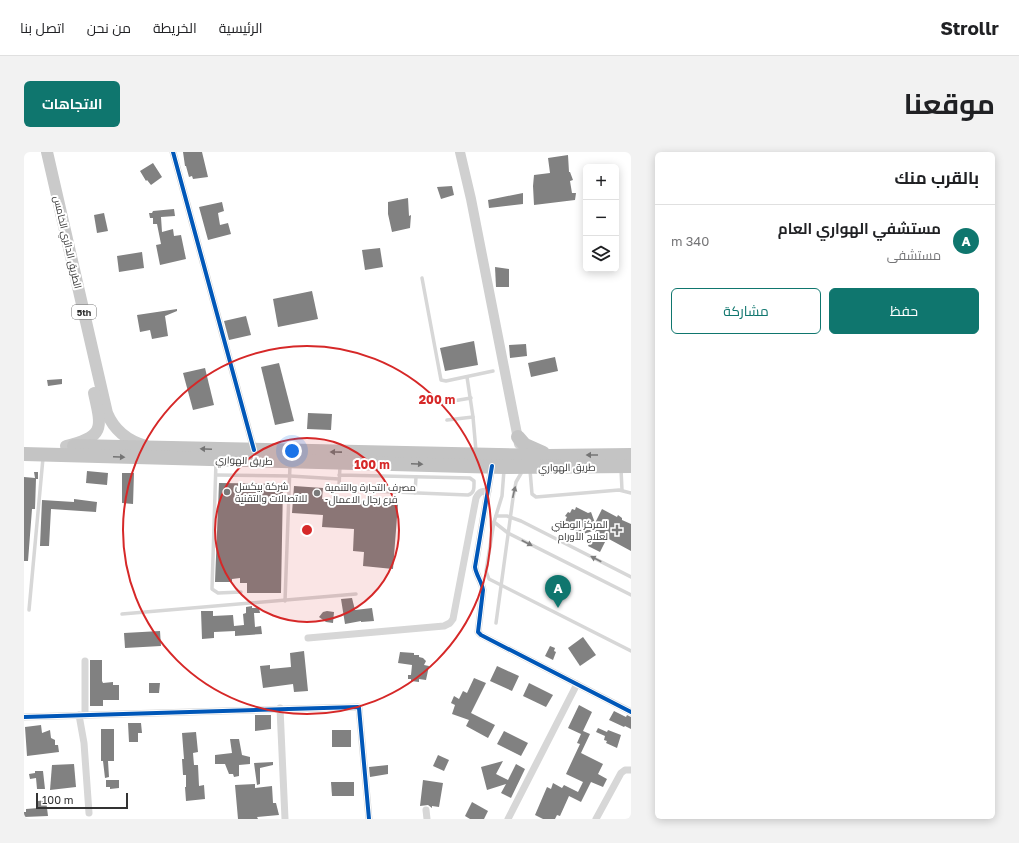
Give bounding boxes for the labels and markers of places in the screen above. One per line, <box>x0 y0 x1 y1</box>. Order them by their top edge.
place label: شركة بيكسل للاتصالات والتقنية <box>235 480 307 504</box>
place label: مصرف التجارة والتنمية -فرع رجال الاعمال <box>325 481 416 506</box>
marker: شركة بيكسل للاتصالات والتقنية <box>222 487 232 497</box>
marker: مصرف التجارة والتنمية -فرع رجال الاعمال <box>312 488 322 498</box>
place label: المركز الوطني لعلاج الأورام <box>551 518 608 544</box>
centre of rings <box>300 523 314 537</box>
marker: المركز الوطني لعلاج الأورام <box>611 524 623 536</box>
pin: A <box>545 575 571 608</box>

